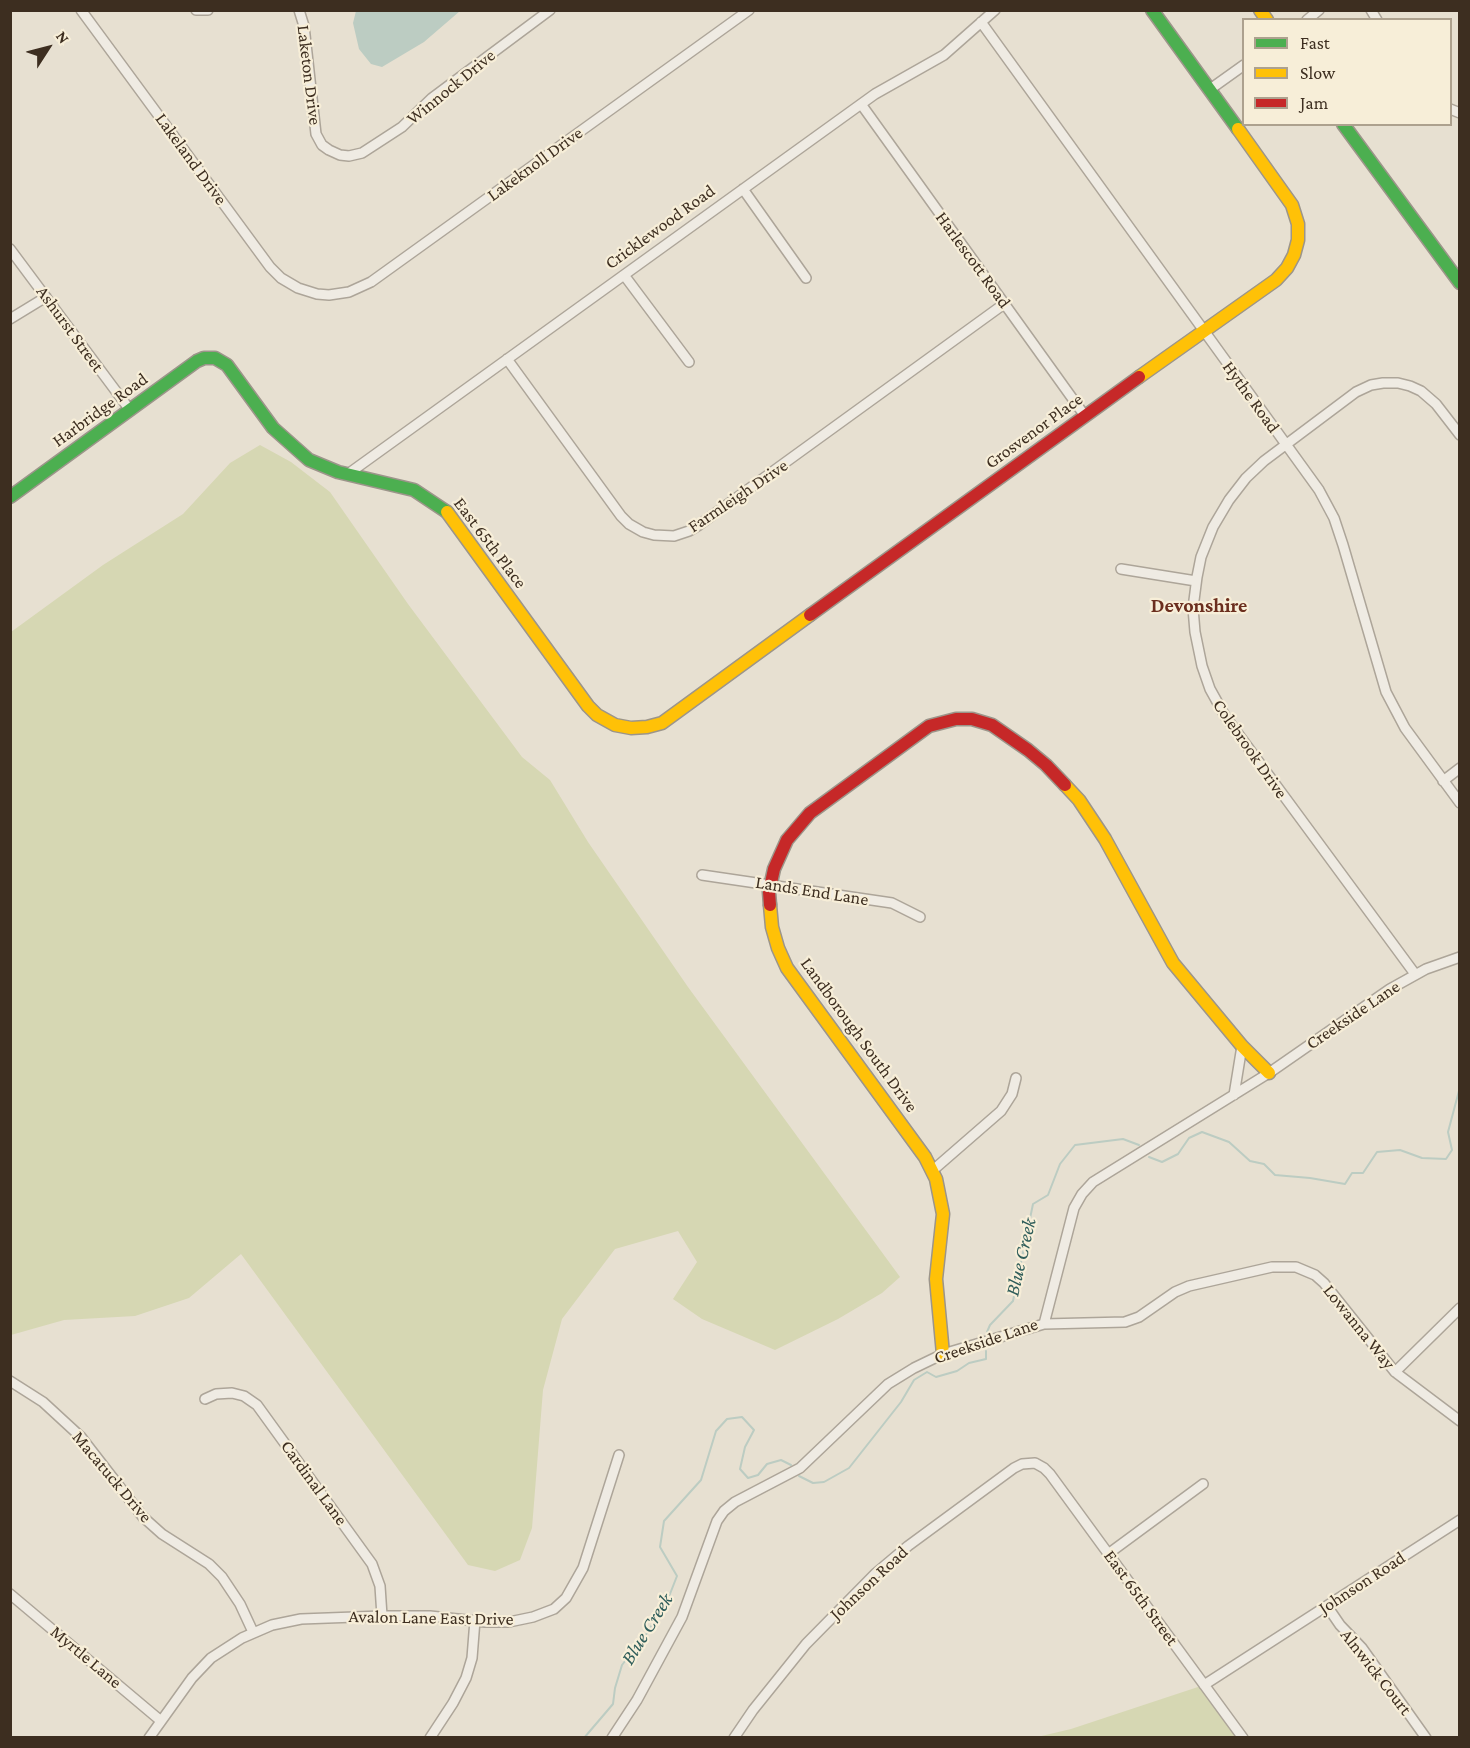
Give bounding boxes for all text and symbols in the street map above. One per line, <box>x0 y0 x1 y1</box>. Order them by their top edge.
north arrow <box>18 18 78 78</box>
legend <box>1242 18 1452 126</box>
street label: Laketon Drive <box>292 24 326 126</box>
text: N <box>53 28 73 47</box>
text: Fast <box>1300 33 1330 53</box>
street label: Winnock Drive <box>402 45 500 129</box>
text: Slow <box>1300 63 1335 83</box>
text: Jam <box>1300 93 1328 113</box>
street label: Lakeland Drive <box>150 109 232 209</box>
street label: Lakeknoll Drive <box>483 122 587 206</box>
street label: Cricklewood Road <box>601 180 719 274</box>
street label: Harlescott Road <box>931 207 1015 313</box>
street label: Ashurst Street <box>31 282 109 376</box>
street label: Hythe Road <box>1218 357 1284 437</box>
street label: Harbridge Road <box>48 368 152 452</box>
street label: Grosvenor Place <box>981 388 1087 474</box>
street label: Farmleigh Drive <box>684 455 792 537</box>
street label: East 65th Place <box>449 493 531 593</box>
district label: Devonshire <box>1151 594 1247 618</box>
street label: Colebrook Drive <box>1208 695 1292 803</box>
street label: Lands End Lane <box>754 871 870 911</box>
street label: Landborough South Drive <box>796 953 922 1117</box>
street label: Creekside Lane <box>1302 976 1404 1054</box>
water label: Blue Creek <box>1000 1216 1042 1298</box>
street label: Lowanna Way <box>1318 1280 1400 1374</box>
street label: Creekside Lane <box>931 1313 1041 1369</box>
street label: Macatuck Drive <box>67 1427 157 1527</box>
street label: Cardinal Lane <box>276 1436 352 1530</box>
street label: Johnson Road <box>825 1541 913 1625</box>
street label: East 65th Street <box>1099 1546 1183 1650</box>
street label: Johnson Road <box>1315 1547 1409 1619</box>
water label: Blue Creek <box>616 1589 678 1669</box>
street label: Avalon Lane East Drive <box>348 1606 514 1630</box>
street label: Myrtle Lane <box>46 1621 126 1693</box>
street label: Alnwick Court <box>1336 1625 1416 1719</box>

